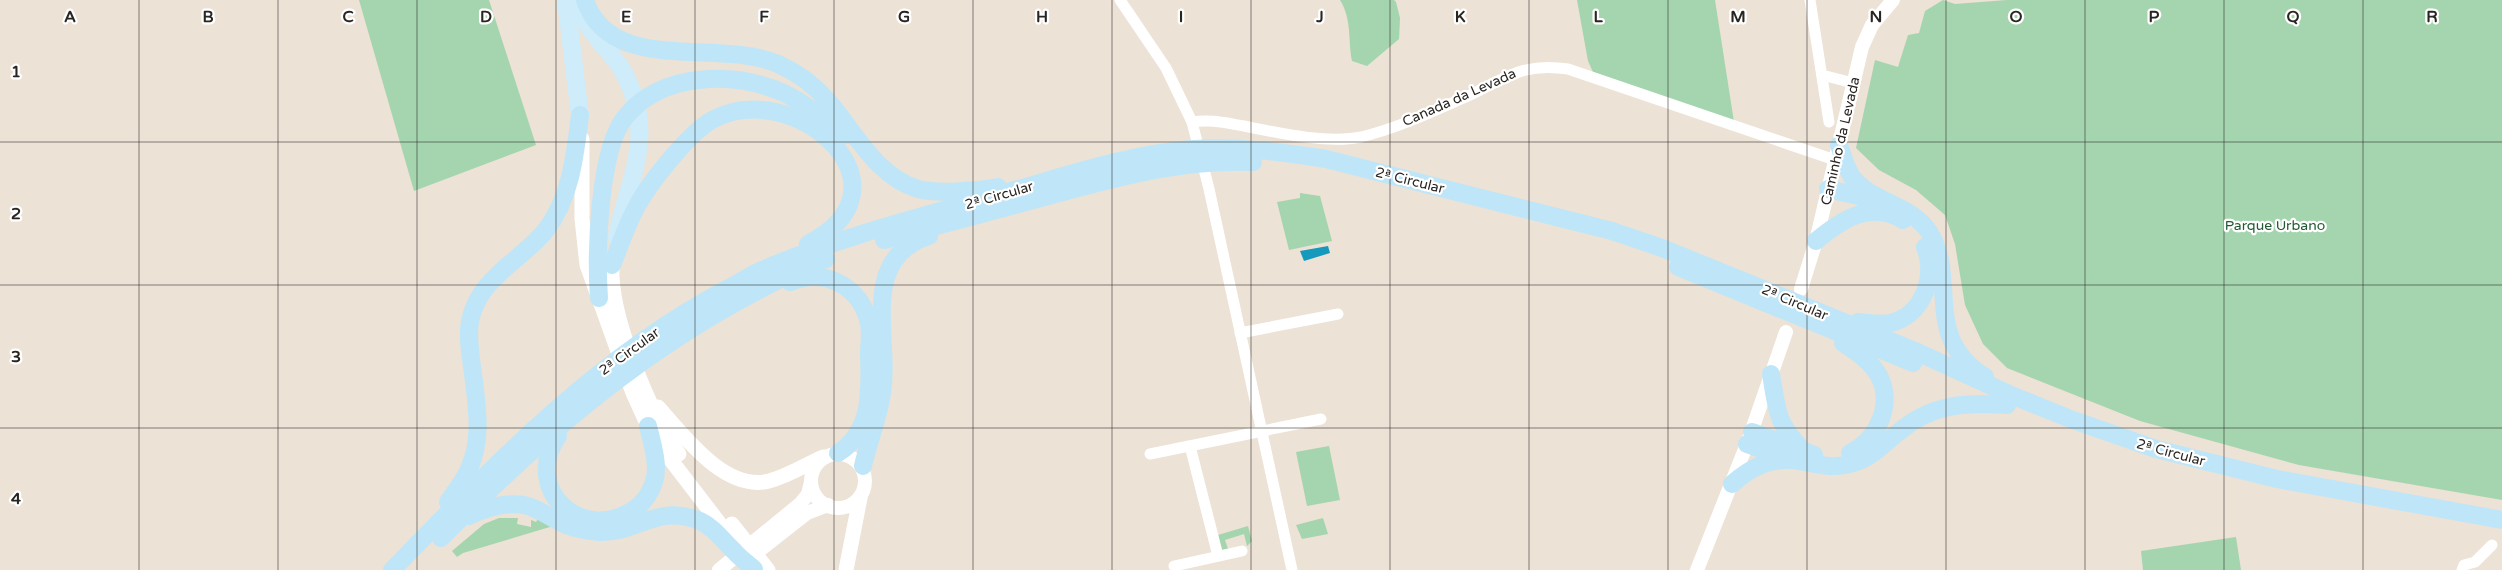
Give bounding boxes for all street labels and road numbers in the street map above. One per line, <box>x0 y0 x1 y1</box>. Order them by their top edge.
street label: Canada da Levada <box>1400 65 1519 130</box>
street label: Caminho da Levada <box>1817 75 1864 207</box>
street label: 2ª Circular <box>1374 164 1447 197</box>
street label: 2ª Circular <box>963 177 1036 213</box>
street label: 2ª Circular <box>1759 281 1831 324</box>
street label: 2ª Circular <box>596 323 663 379</box>
street label: 2ª Circular <box>2135 435 2208 470</box>

